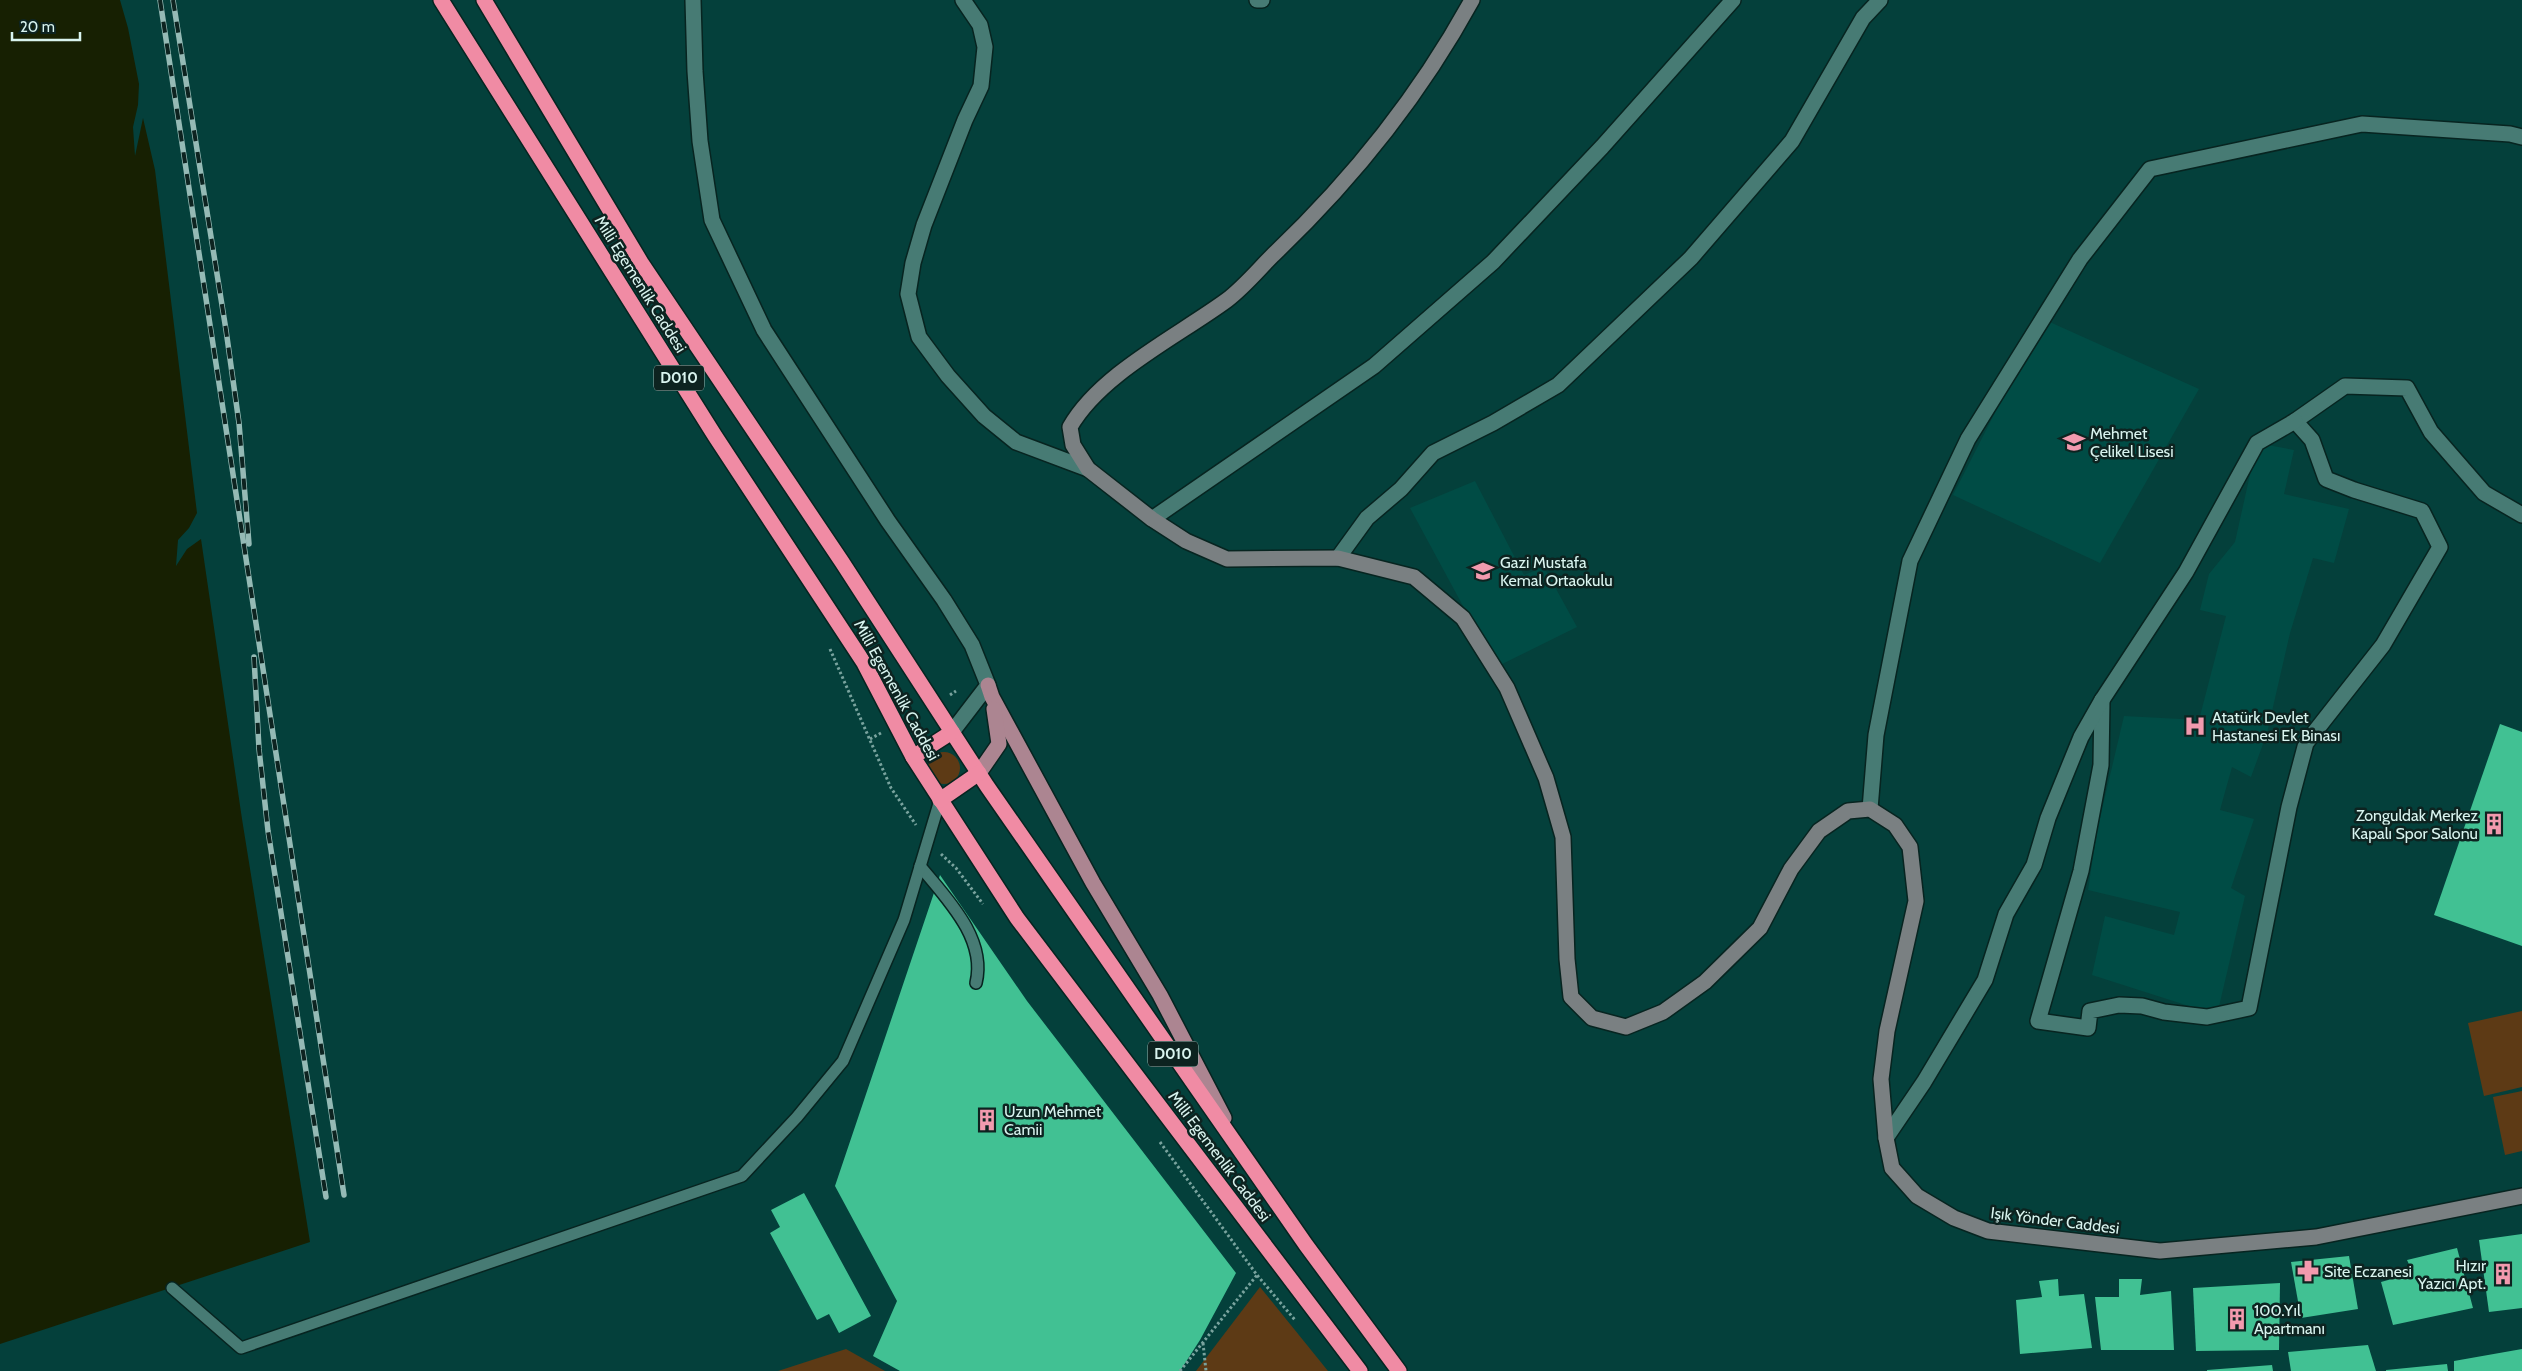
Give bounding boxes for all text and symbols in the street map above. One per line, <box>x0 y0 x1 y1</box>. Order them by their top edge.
scale bar <box>12 10 80 42</box>
text: 20 m <box>20 18 55 36</box>
street label: Milli Egemenlik Caddesi <box>591 212 691 356</box>
road number: D010 <box>654 366 704 390</box>
place label: Mehmet Çelikel Lisesi <box>2090 424 2174 461</box>
school or university icon: Mehmet Çelikel Lisesi <box>2061 429 2087 455</box>
place label: Gazi Mustafa Kemal Ortaokulu <box>1500 553 1613 590</box>
school or university icon: Gazi Mustafa Kemal Ortaokulu <box>1470 558 1496 584</box>
street label: Milli Egemenlik Caddesi <box>850 616 943 764</box>
place label: Atatürk Devlet Hastanesi Ek Binası <box>2212 708 2340 745</box>
hospital icon: Atatürk Devlet Hastanesi Ek Binası <box>2182 713 2208 739</box>
place label: Zonguldak Merkez Kapalı Spor Salonu <box>2351 806 2478 843</box>
building icon: Zonguldak Merkez Kapalı Spor Salonu <box>2481 811 2507 837</box>
road number: D010 <box>1148 1042 1198 1066</box>
street label: Milli Egemenlik Caddesi <box>1164 1087 1275 1225</box>
place label: Uzun Mehmet Camii <box>1004 1102 1102 1139</box>
building icon: Uzun Mehmet Camii <box>974 1107 1000 1133</box>
street label: Işık Yönder Caddesi <box>1989 1203 2120 1238</box>
place label: Hızır Yazıcı Apt. <box>2417 1256 2487 1293</box>
pharmacy icon: Site Eczanesi <box>2295 1258 2321 1284</box>
building icon: Hızır Yazıcı Apt. <box>2490 1261 2516 1287</box>
place label: Site Eczanesi <box>2324 1262 2412 1281</box>
place label: 100.Yıl Apartmanı <box>2254 1301 2325 1338</box>
building icon: 100.Yıl Apartmanı <box>2224 1306 2250 1332</box>

